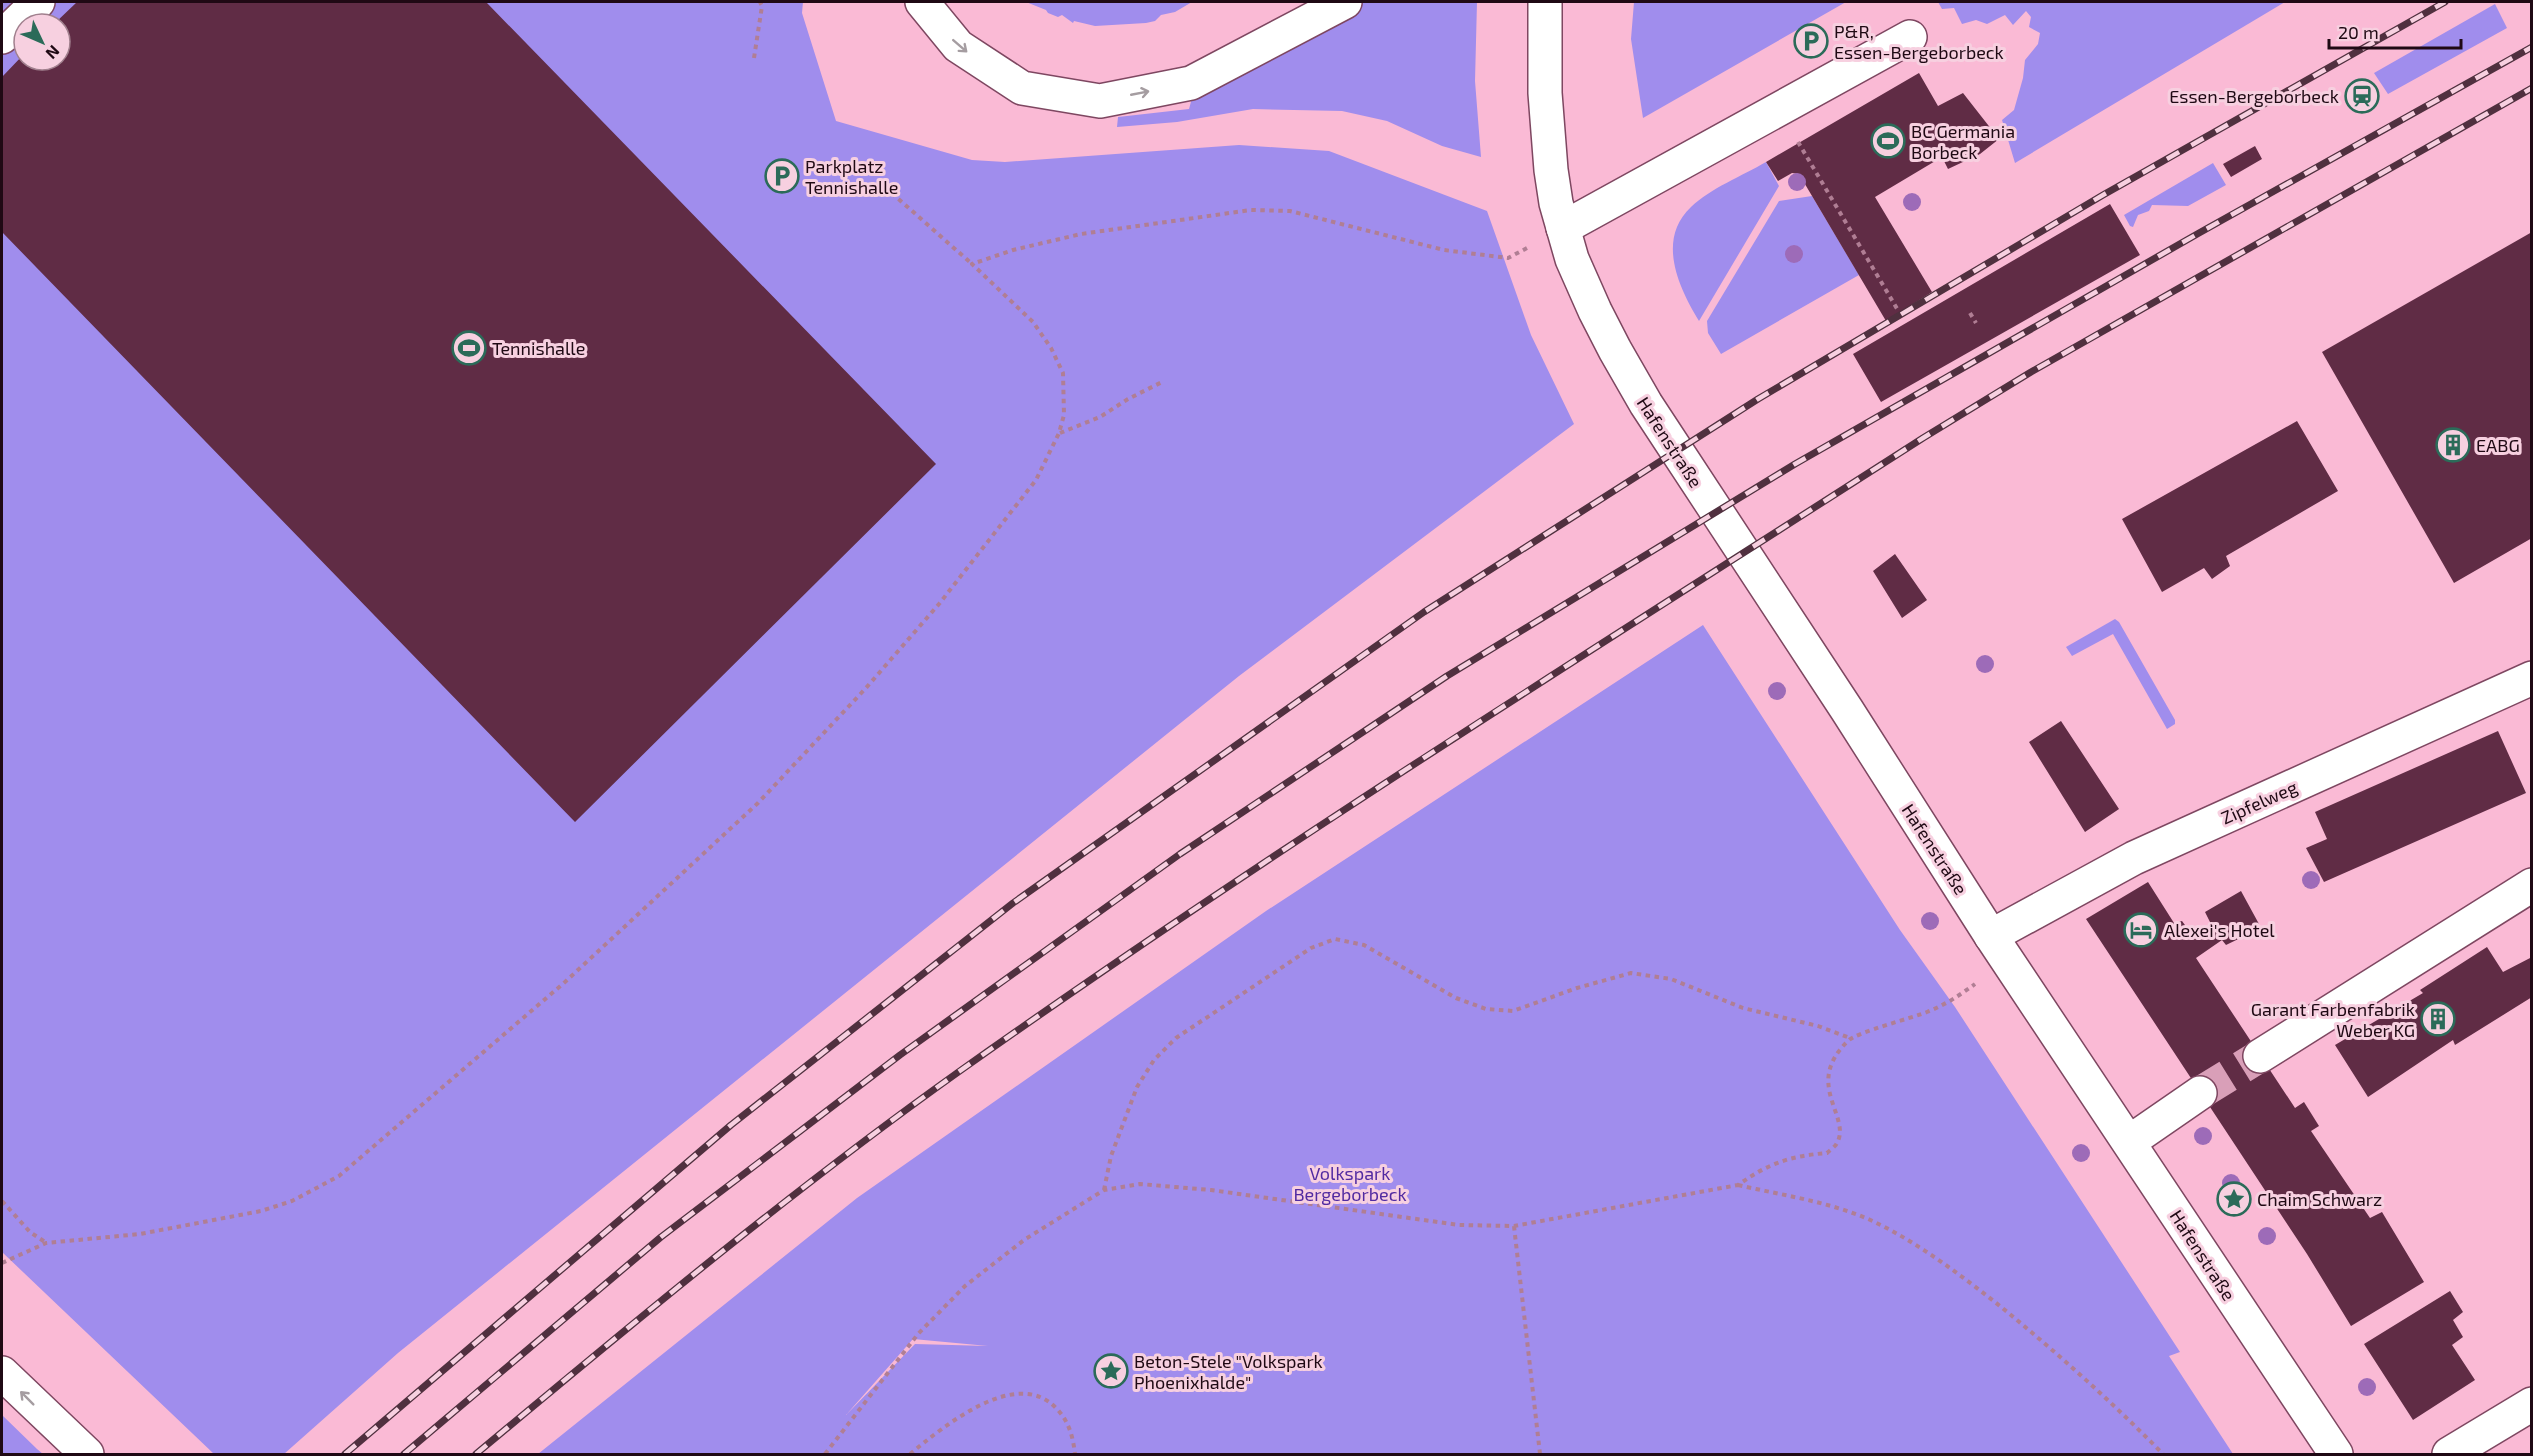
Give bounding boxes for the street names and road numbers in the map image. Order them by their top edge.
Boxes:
street label: Hafenstraße [1633,393,1707,491]
street label: Zipfelweg [2218,775,2300,829]
street label: Hafenstraße [1898,800,1972,898]
street label: Hafenstraße [2166,1206,2240,1304]

